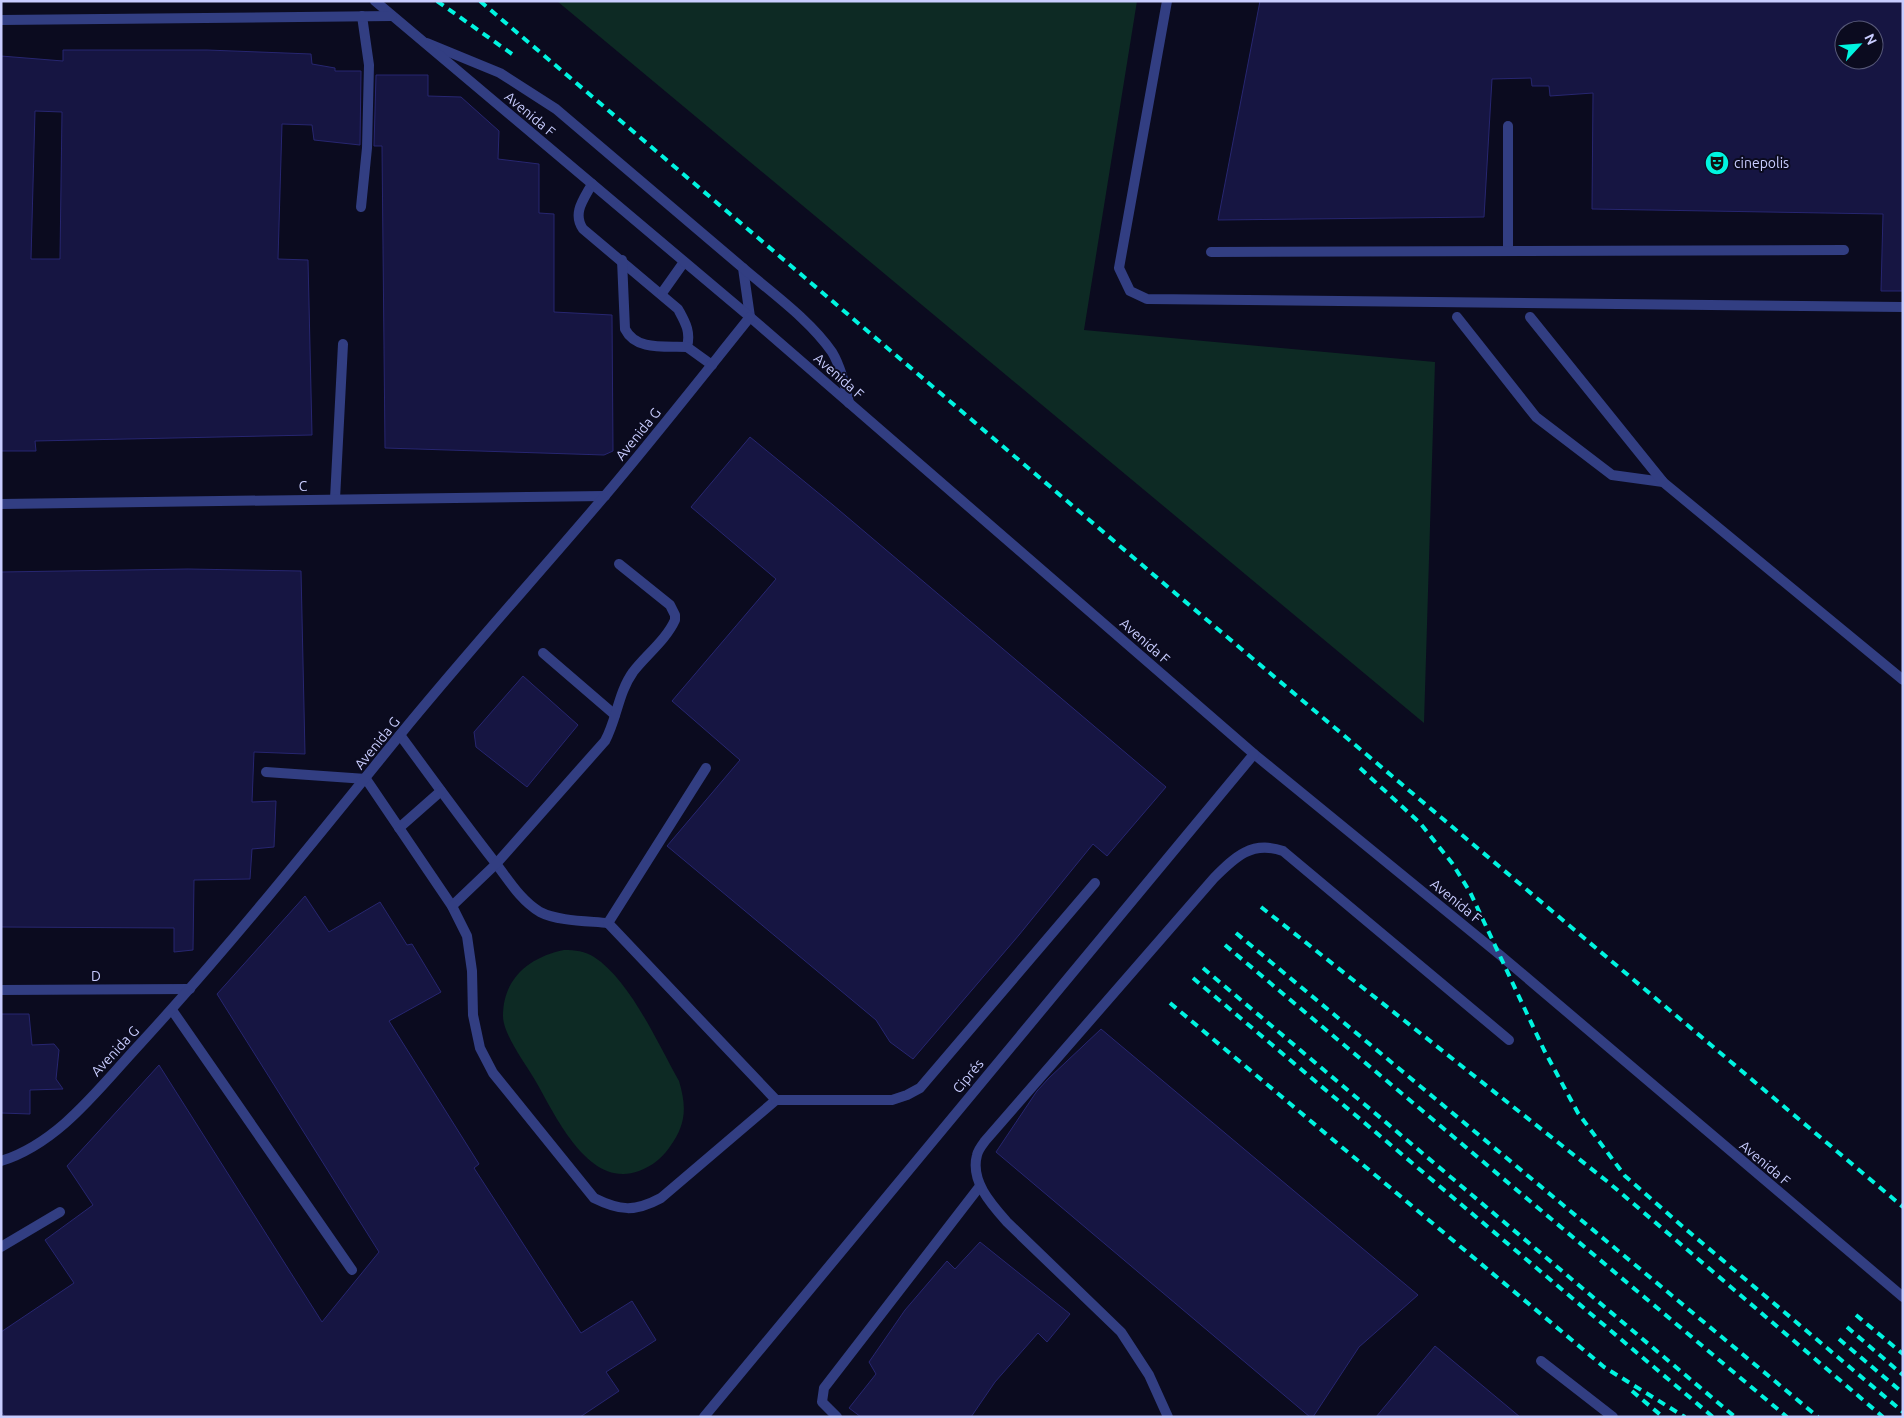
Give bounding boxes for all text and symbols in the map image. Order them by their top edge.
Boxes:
north arrow [1834,20,1884,70]
text: N [1861,31,1880,48]
street label: Avenida F [502,88,558,140]
theatre icon: cinepolis [1704,150,1730,176]
place label: cinepolis [1734,155,1789,171]
street label: Avenida F [811,350,867,402]
street label: Avenida G [612,405,664,463]
street label: C [299,478,308,494]
street label: Avenida F [1117,615,1173,667]
street label: Avenida G [351,714,403,772]
street label: Avenida F [1427,876,1485,926]
street label: D [91,968,101,984]
street label: Avenida G [88,1023,142,1079]
street label: Ciprés [949,1056,987,1096]
street label: Avenida F [1737,1137,1793,1189]

